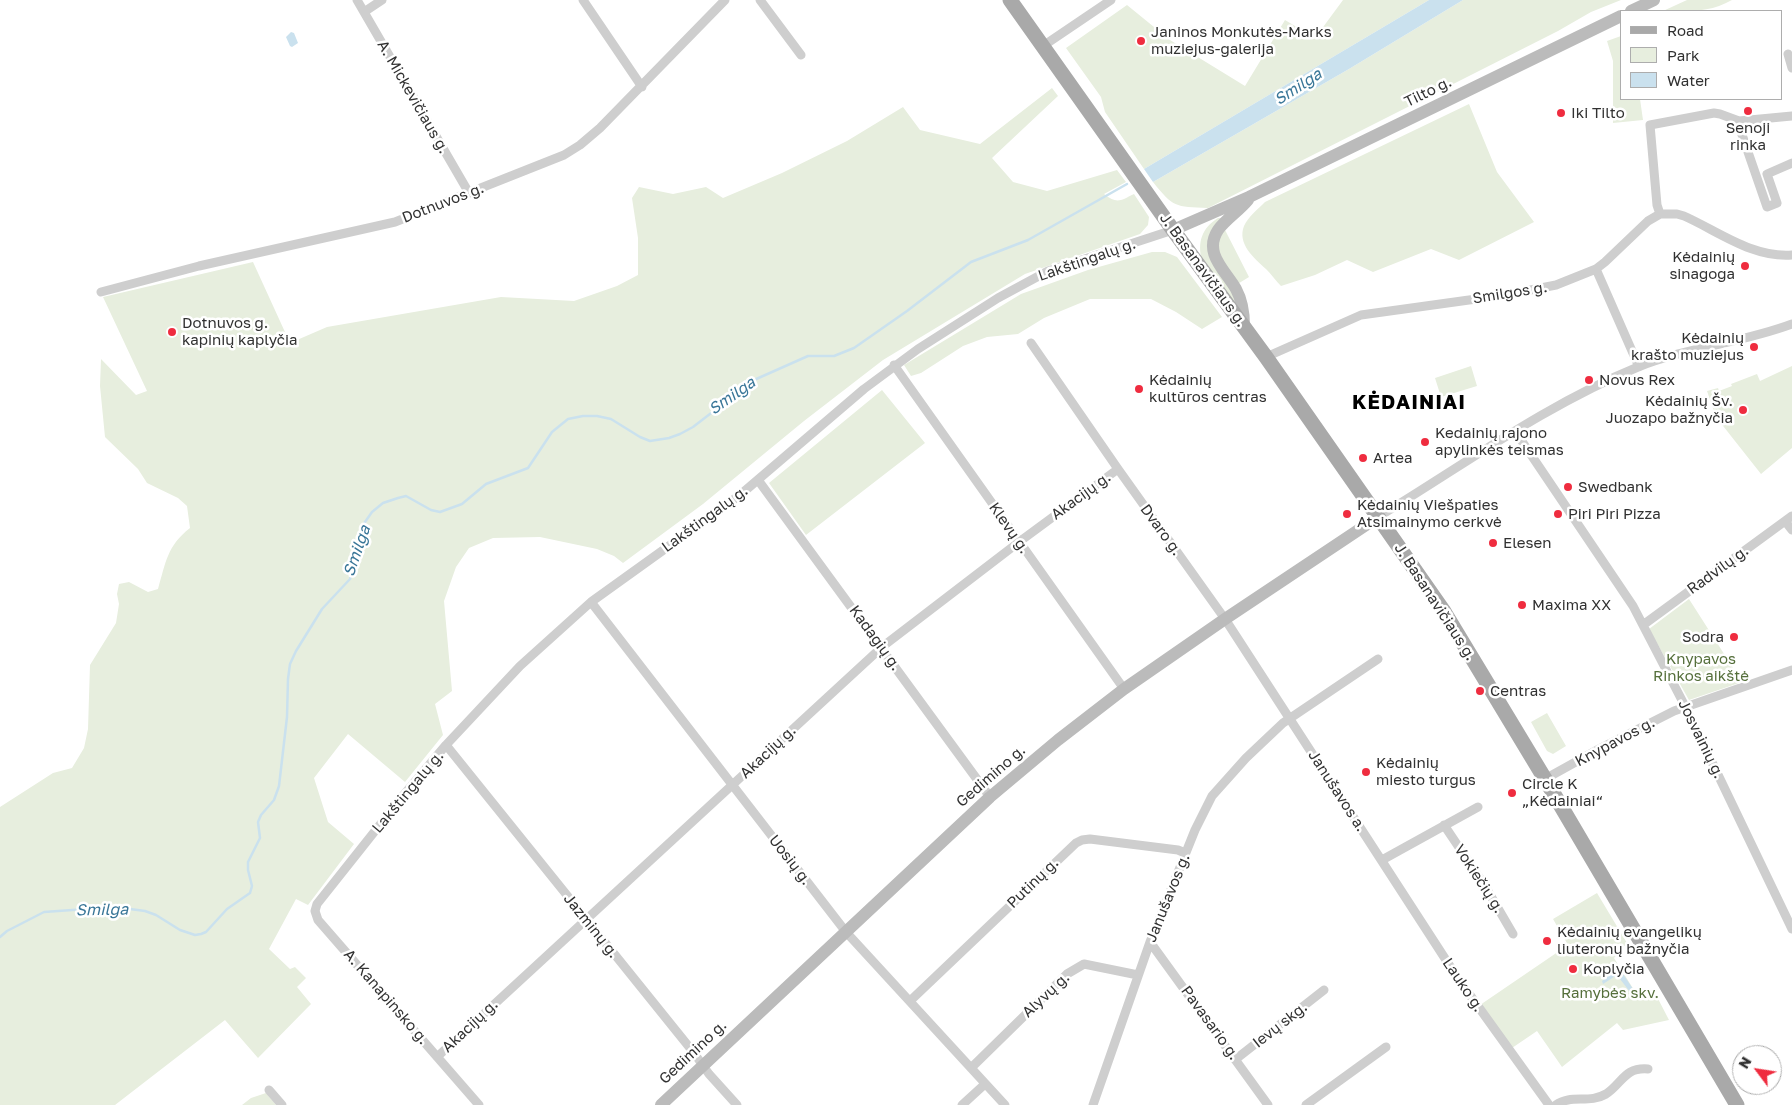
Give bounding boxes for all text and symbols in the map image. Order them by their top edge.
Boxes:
legend [1620,10,1782,100]
text: Road [1667,21,1704,39]
place label: Janinos Monkutės-Marks muziejus-galerija [1151,23,1332,58]
marker: Janinos Monkutės-Marks muziejus-galerija [1135,35,1147,47]
street label: A. Mickevičiaus g. [373,37,453,157]
text: Park [1667,46,1699,64]
water label: Smilga [1271,65,1325,109]
text: Water [1667,71,1710,89]
street label: Tilto g. [1401,73,1455,111]
place label: Iki Tilto [1571,104,1625,122]
marker: Senoji rinka [1742,105,1754,117]
marker: Iki Tilto [1555,107,1567,119]
place label: Senoji rinka [1726,119,1770,154]
street label: Dotnuvos g. [399,179,487,227]
street label: J. Basanavičiaus g. [1156,210,1250,330]
street label: Lakštingalų g. [1036,235,1138,285]
place label: Kėdainių sinagoga [1669,248,1735,283]
marker: Kėdainių sinagoga [1739,260,1751,272]
street label: Smilgos g. [1471,278,1549,308]
place label: Dotnuvos g. kapinių kaplyčia [182,314,297,349]
marker: Dotnuvos g. kapinių kaplyčia [166,326,178,338]
place label: Kėdainių krašto muziejus [1631,329,1744,364]
marker: Kėdainių krašto muziejus [1748,341,1760,353]
place label: Kėdainių kultūros centras [1149,371,1267,406]
place label: Novus Rex [1599,371,1675,389]
water label: Smilga [705,373,759,419]
marker: Novus Rex [1583,374,1595,386]
marker: Kėdainių kultūros centras [1133,383,1145,395]
district label: KĖDAINIAI [1351,391,1467,415]
place label: Kėdainių Šv. Juozapo bažnyčia [1605,392,1733,427]
marker: Kėdainių Šv. Juozapo bažnyčia [1737,404,1749,416]
place label: Kedainių rajono apylinkės teismas [1435,424,1564,459]
marker: Kedainių rajono apylinkės teismas [1419,436,1431,448]
place label: Artea [1373,449,1412,467]
marker: Artea [1357,452,1369,464]
street label: Akacijų g. [1048,468,1114,524]
place label: Swedbank [1578,478,1653,496]
marker: Swedbank [1562,481,1574,493]
street label: Lakštingalų g. [658,482,752,556]
place label: Kėdainių Viešpaties Atsimainymo cerkvė [1357,496,1502,531]
street label: Klevų g. [985,499,1033,557]
street label: Dvaro g. [1136,501,1186,559]
place label: Piri Piri Pizza [1568,505,1661,523]
marker: Kėdainių Viešpaties Atsimainymo cerkvė [1341,508,1353,520]
marker: Piri Piri Pizza [1552,508,1564,520]
water label: Smilga [339,523,375,579]
place label: Elesen [1503,534,1551,552]
marker: Elesen [1487,537,1499,549]
street label: J. Basanavičiaus g. [1390,540,1480,664]
street label: Radvilų g. [1684,542,1752,598]
place label: Maxima XX [1532,596,1611,614]
marker: Maxima XX [1516,599,1528,611]
street label: Kadagių g. [845,602,905,674]
place label: Sodra [1682,628,1724,646]
marker: Sodra [1728,631,1740,643]
park label: Knypavos Rinkos aikštė [1653,650,1749,685]
place label: Centras [1490,682,1546,700]
marker: Centras [1474,685,1486,697]
street label: Josvainių g. [1674,697,1728,781]
street label: Knypavos g. [1572,713,1658,771]
street label: Akacijų g. [736,722,800,782]
street label: Gedimino g. [953,741,1029,811]
street label: Lakštingalų g. [368,747,448,837]
street label: Janušavos a. [1304,747,1370,835]
place label: Kėdainių miesto turgus [1376,754,1476,789]
marker: Kėdainių miesto turgus [1360,766,1372,778]
place label: Circle K „Kėdainiai“ [1522,775,1603,810]
marker: Circle K „Kėdainiai“ [1506,787,1518,799]
street label: Uosių g. [765,831,815,889]
street label: Vokiečių g. [1450,841,1508,917]
street label: Janušavos g. [1142,851,1194,945]
street label: Putinų g. [1003,854,1063,912]
street label: Jazminų g. [560,890,622,962]
water label: Smilga [76,900,128,920]
place label: Kėdainių evangelikų liuteronų bažnyčia [1557,923,1702,958]
marker: Kėdainių evangelikų liuteronų bažnyčia [1541,935,1553,947]
street label: A. Kanapinsko g. [340,946,432,1048]
street label: Lauko g. [1439,955,1487,1015]
place label: Koplyčia [1583,960,1645,978]
marker: Koplyčia [1567,963,1579,975]
street label: Alyvų g. [1019,969,1073,1021]
street label: Pavasario g. [1177,982,1243,1064]
park label: Ramybės skv. [1561,984,1659,1002]
street label: Akacijų g. [438,996,502,1056]
street label: Ievų skg. [1249,998,1311,1052]
street label: Gedimino g. [656,1016,730,1088]
north arrow [1732,1045,1782,1095]
text: N [1735,1054,1755,1071]

